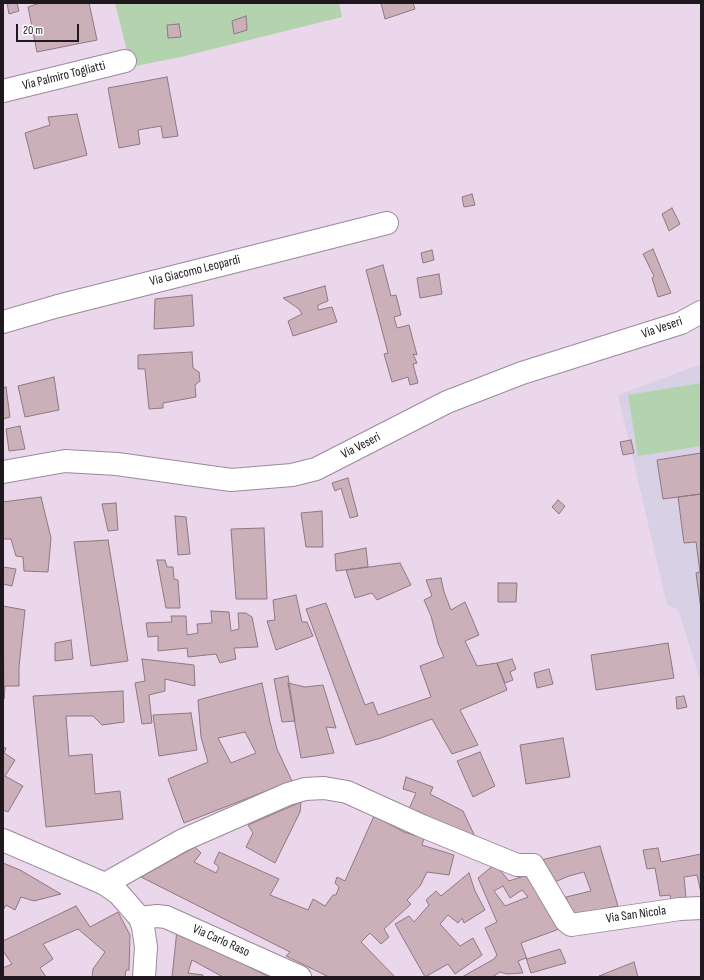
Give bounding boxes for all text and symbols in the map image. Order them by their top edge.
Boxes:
scale bar [18,16,81,42]
text: 20 m [23,23,43,38]
street label: Via Palmiro Togliatti [21,58,107,94]
street label: Via Giacomo Leopardi [148,252,242,290]
street label: Via Veseri [640,314,684,342]
street label: Via Veseri [339,430,383,462]
street label: Via San Nicola [605,903,667,927]
street label: Via Carlo Raso [190,921,252,961]

